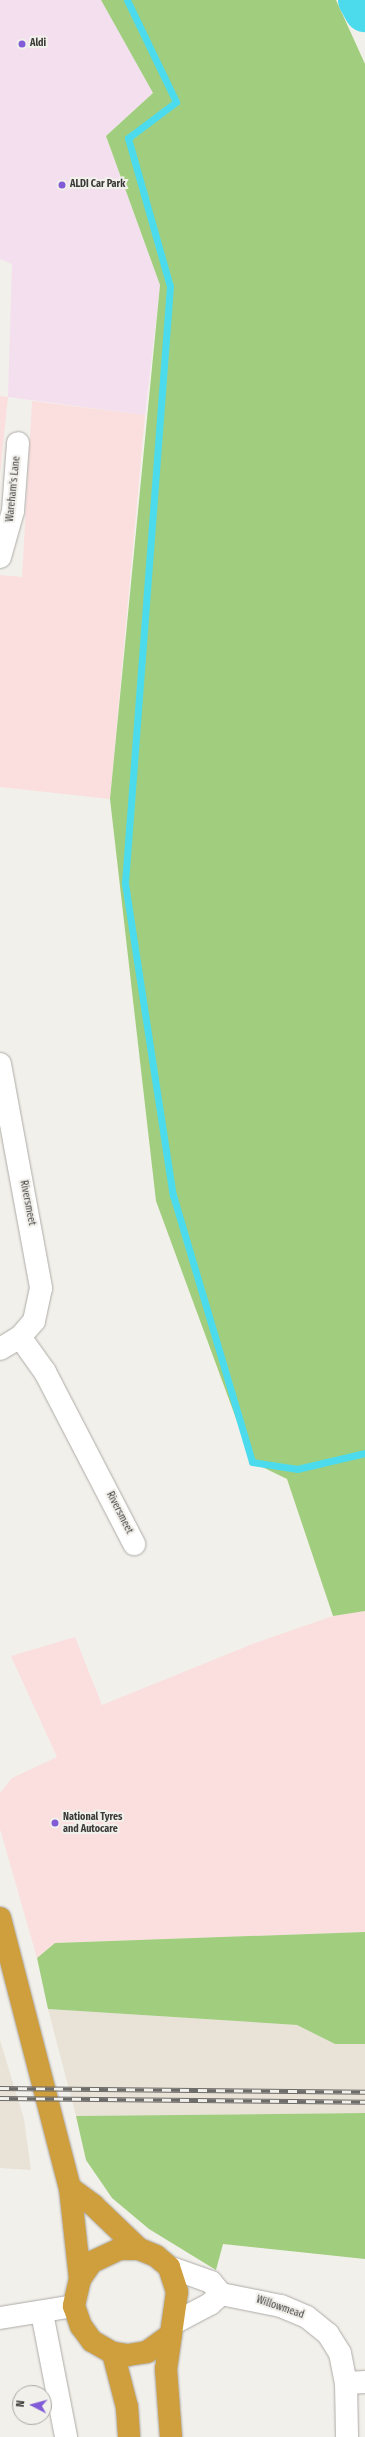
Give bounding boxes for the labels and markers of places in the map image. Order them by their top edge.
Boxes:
place label: Aldi [30,38,46,50]
marker: Aldi [17,39,27,49]
place label: ALDI Car Park [70,179,125,191]
marker: ALDI Car Park [57,180,67,190]
place label: National Tyres and Autocare [63,1811,122,1834]
marker: National Tyres and Autocare [50,1818,60,1828]

